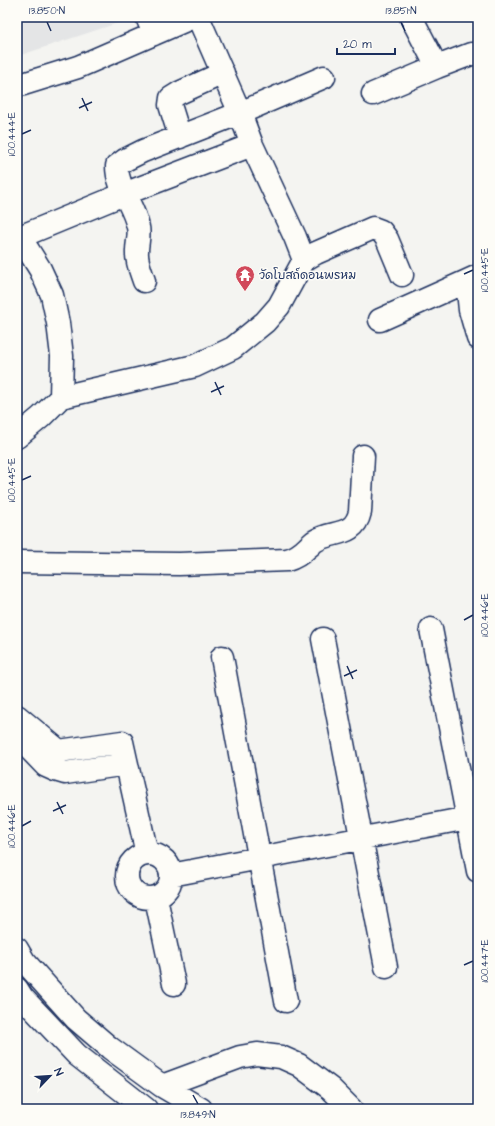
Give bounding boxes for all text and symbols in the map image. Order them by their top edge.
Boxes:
text: 13.850°N [29,4,65,18]
text: 13.851°N [385,4,417,18]
scale bar [337,30,395,56]
text: 20 m [343,36,372,53]
text: 100.444°E [5,112,19,156]
text: 100.445°E [478,248,492,292]
temple icon: วัดโบสถ์ดอนพรหม [234,264,256,292]
place label: วัดโบสถ์ดอนพรหม [259,267,356,284]
text: 100.445°E [5,458,19,502]
text: 100.446°E [478,593,492,637]
text: 100.446°E [5,804,19,848]
text: 100.447°E [478,939,492,983]
north arrow [30,1056,70,1096]
text: N [50,1066,67,1078]
text: 13.849°N [180,1108,216,1122]

